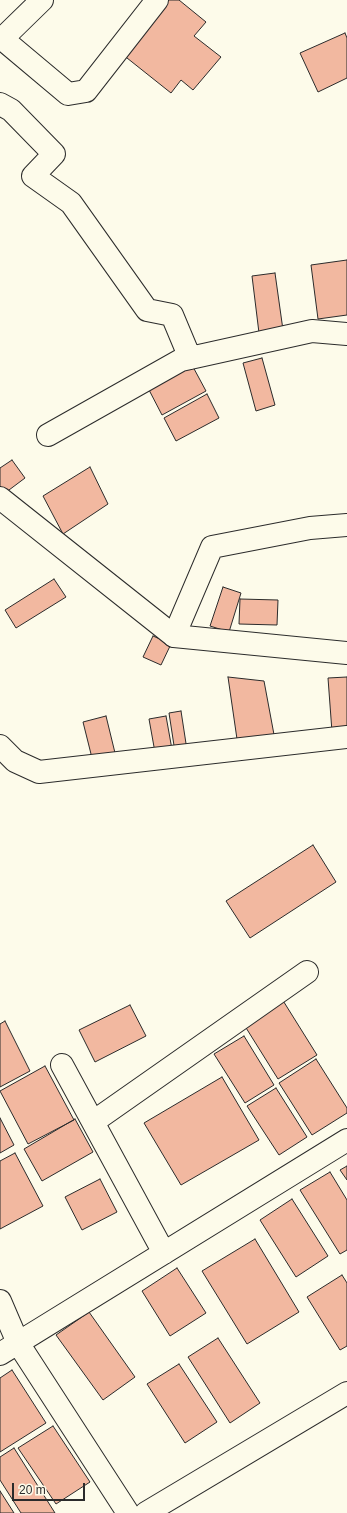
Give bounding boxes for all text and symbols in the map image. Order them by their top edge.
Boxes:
scale bar [14,1475,87,1501]
text: 20 m [19,1483,46,1497]

